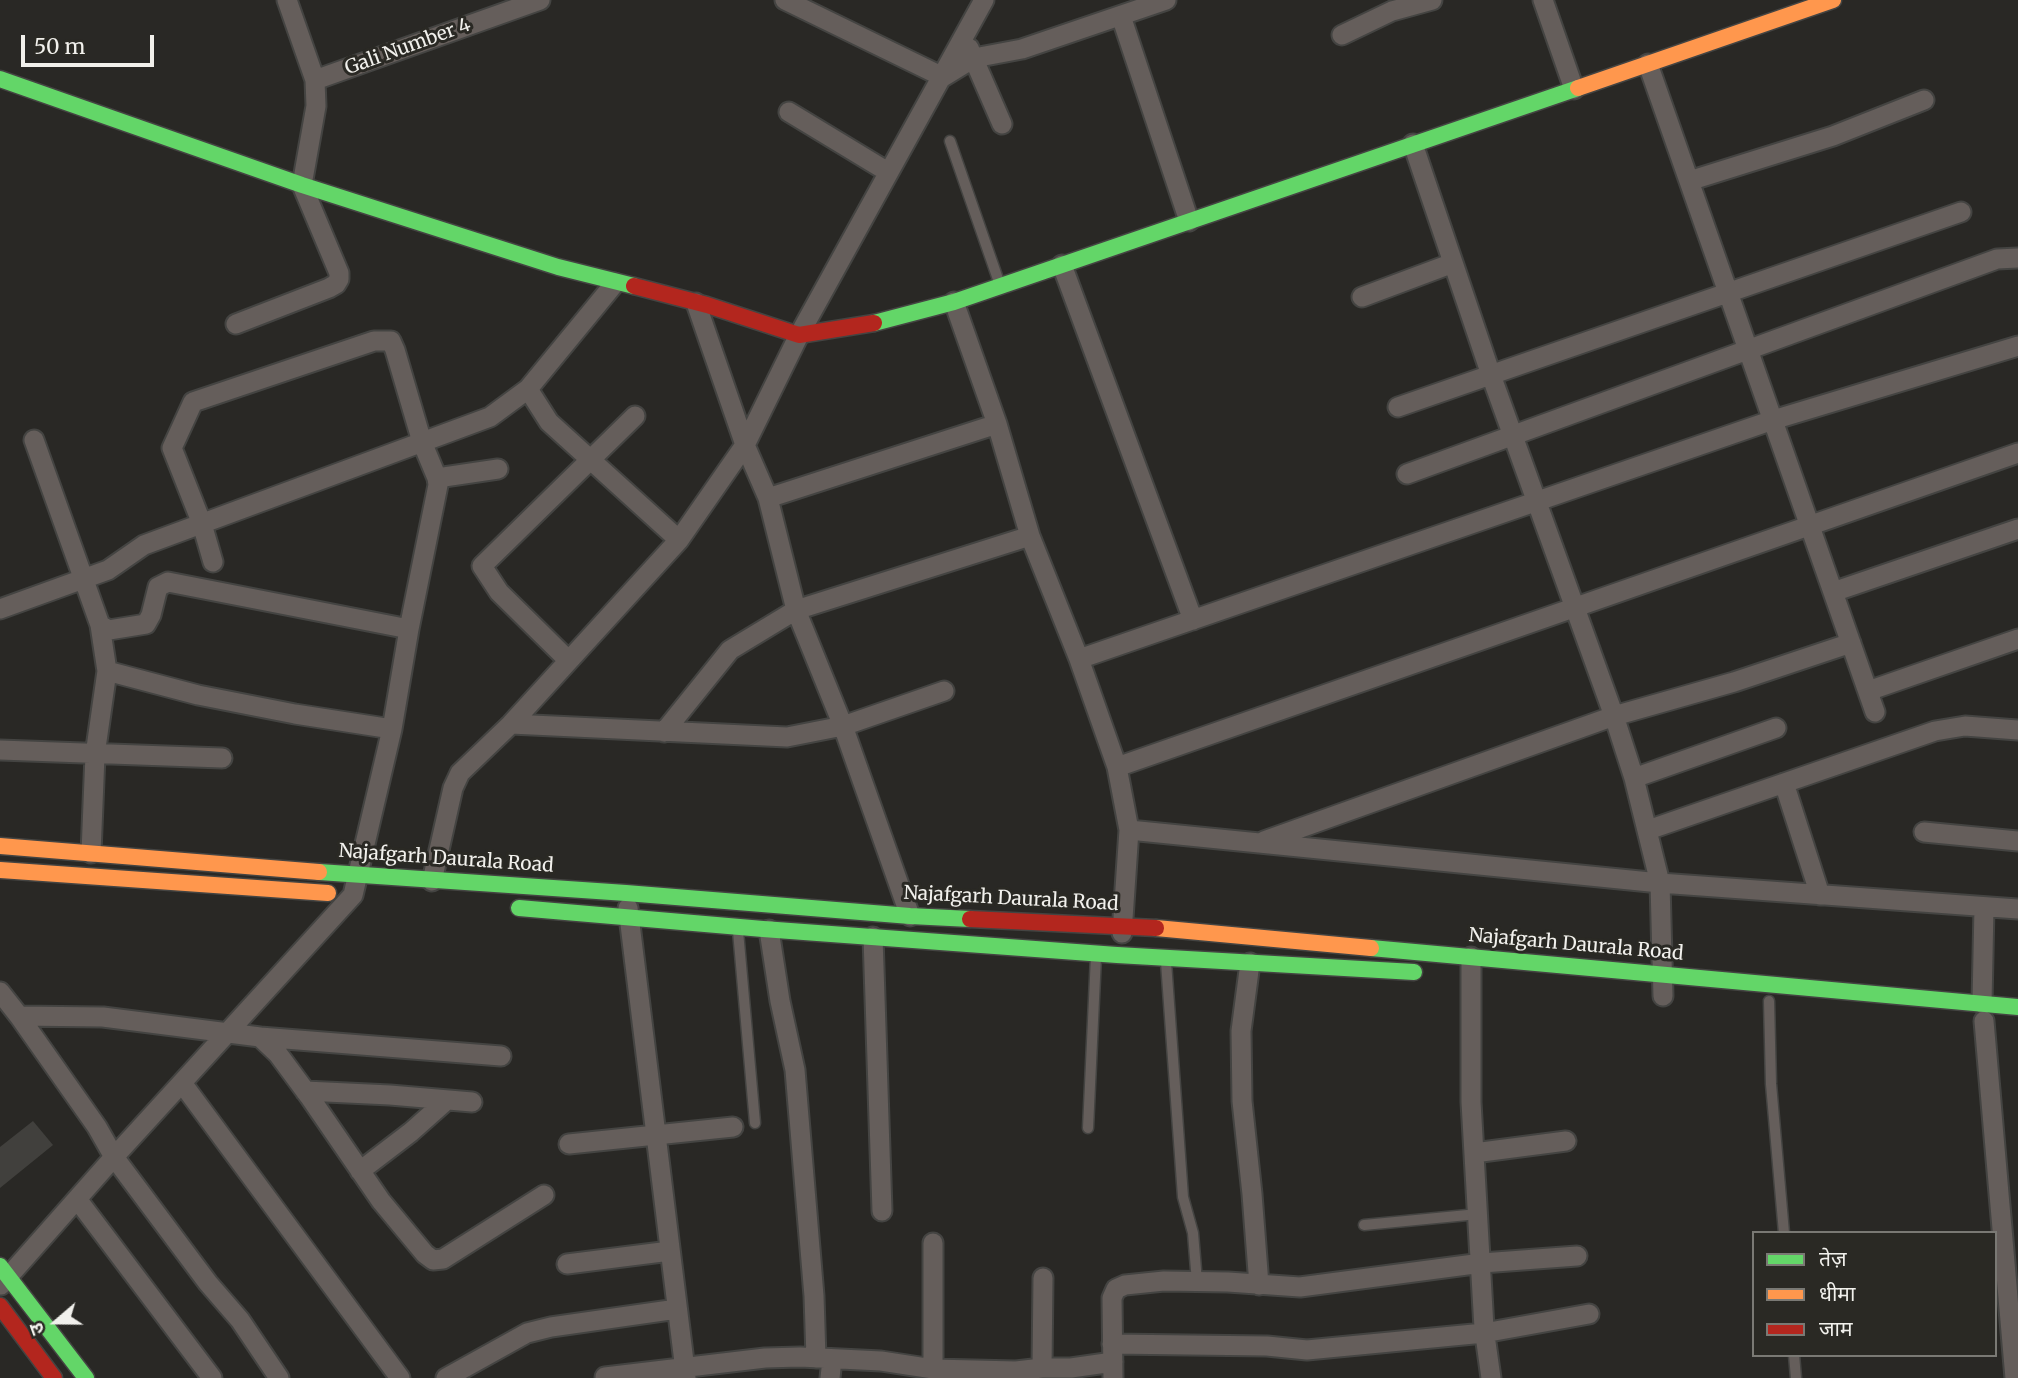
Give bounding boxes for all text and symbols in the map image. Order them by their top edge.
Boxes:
street label: Gali Number 4 [342,14,474,80]
scale bar [24,21,158,65]
text: 50 m [34,33,85,60]
street label: Najafgarh Daurala Road [338,840,554,878]
street label: Najafgarh Daurala Road [903,882,1119,916]
street label: Najafgarh Daurala Road [1468,924,1684,966]
legend [1752,1231,1997,1357]
text: तेज़ [1819,1245,1847,1272]
text: धीमा [1819,1280,1855,1307]
north arrow [21,1287,91,1357]
text: जाम [1819,1315,1853,1342]
text: उ [23,1320,49,1339]

